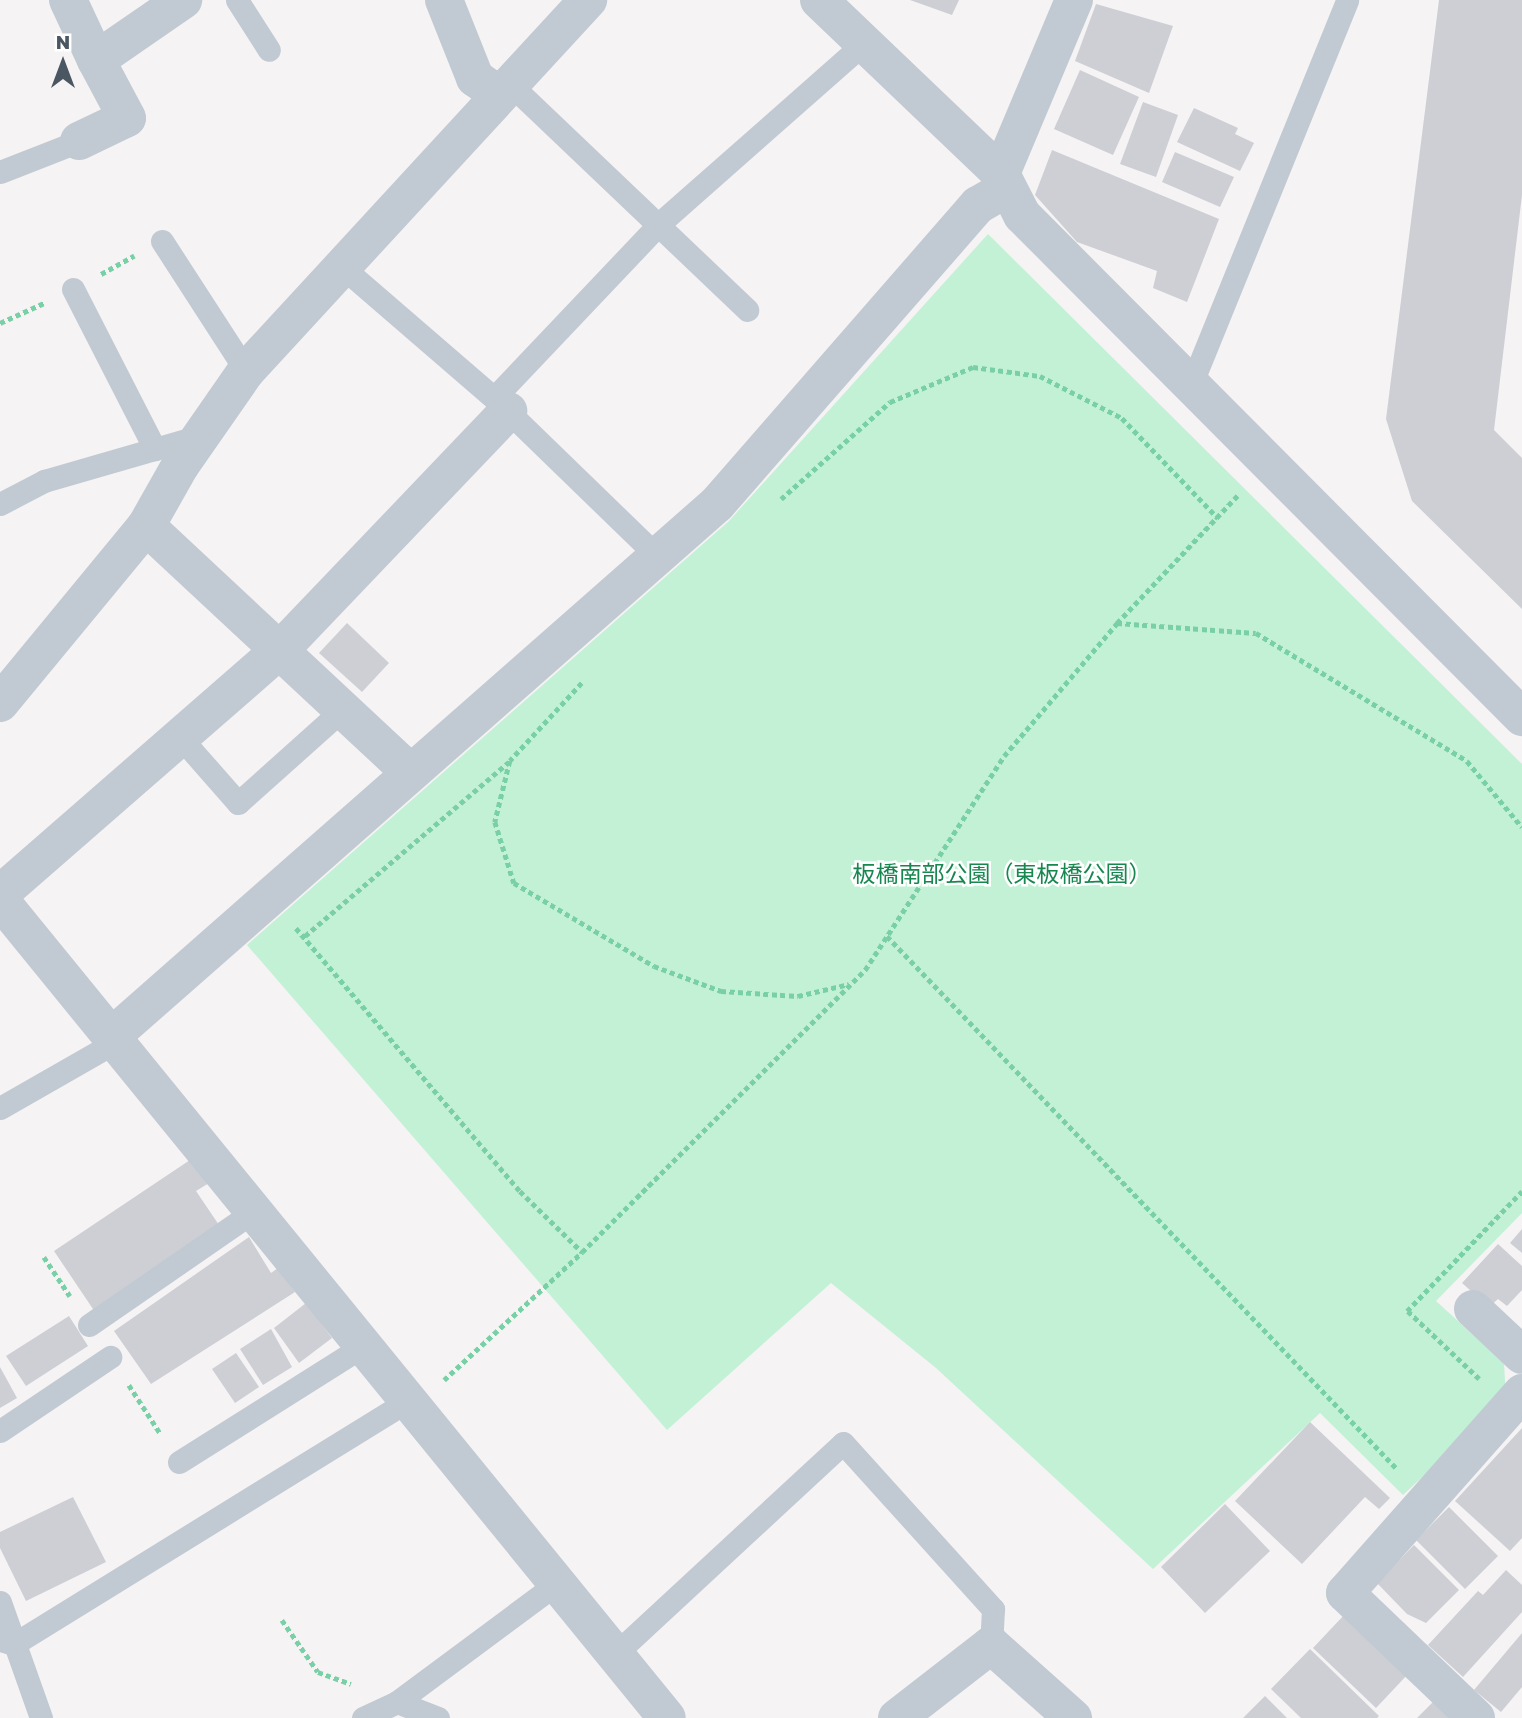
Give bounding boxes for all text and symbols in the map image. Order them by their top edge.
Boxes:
north arrow [28,28,98,98]
text: N [56,30,70,53]
park label: 板橋南部公園（東板橋公園） [853,859,1151,887]

